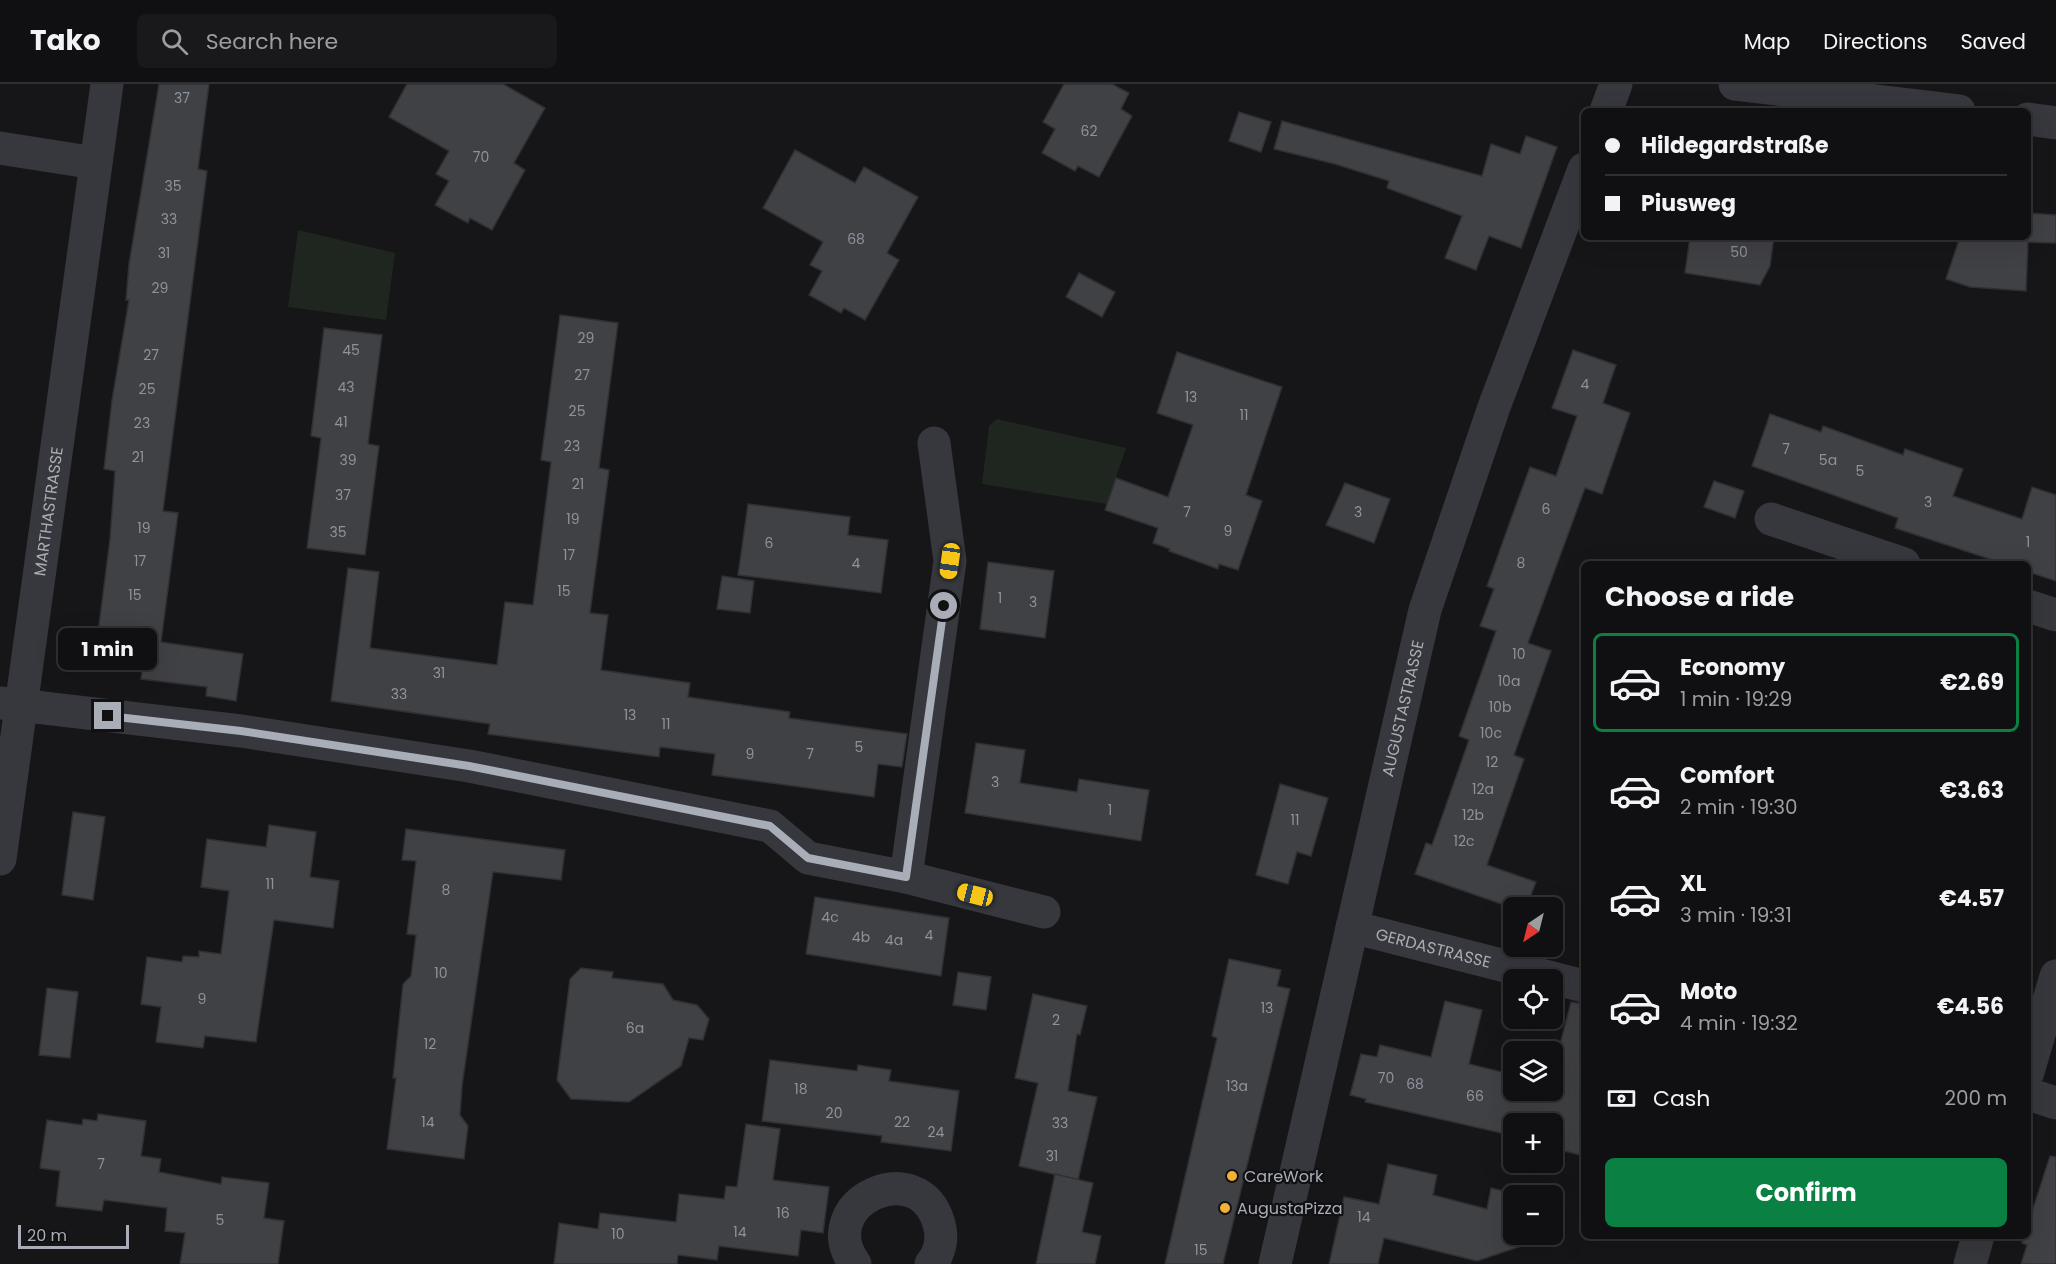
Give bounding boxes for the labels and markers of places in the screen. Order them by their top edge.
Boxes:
place label: CareWork [1244,1165,1324,1188]
marker: CareWork [1225,1169,1239,1183]
place label: AugustaPizza [1237,1197,1343,1220]
marker: AugustaPizza [1218,1201,1232,1215]

